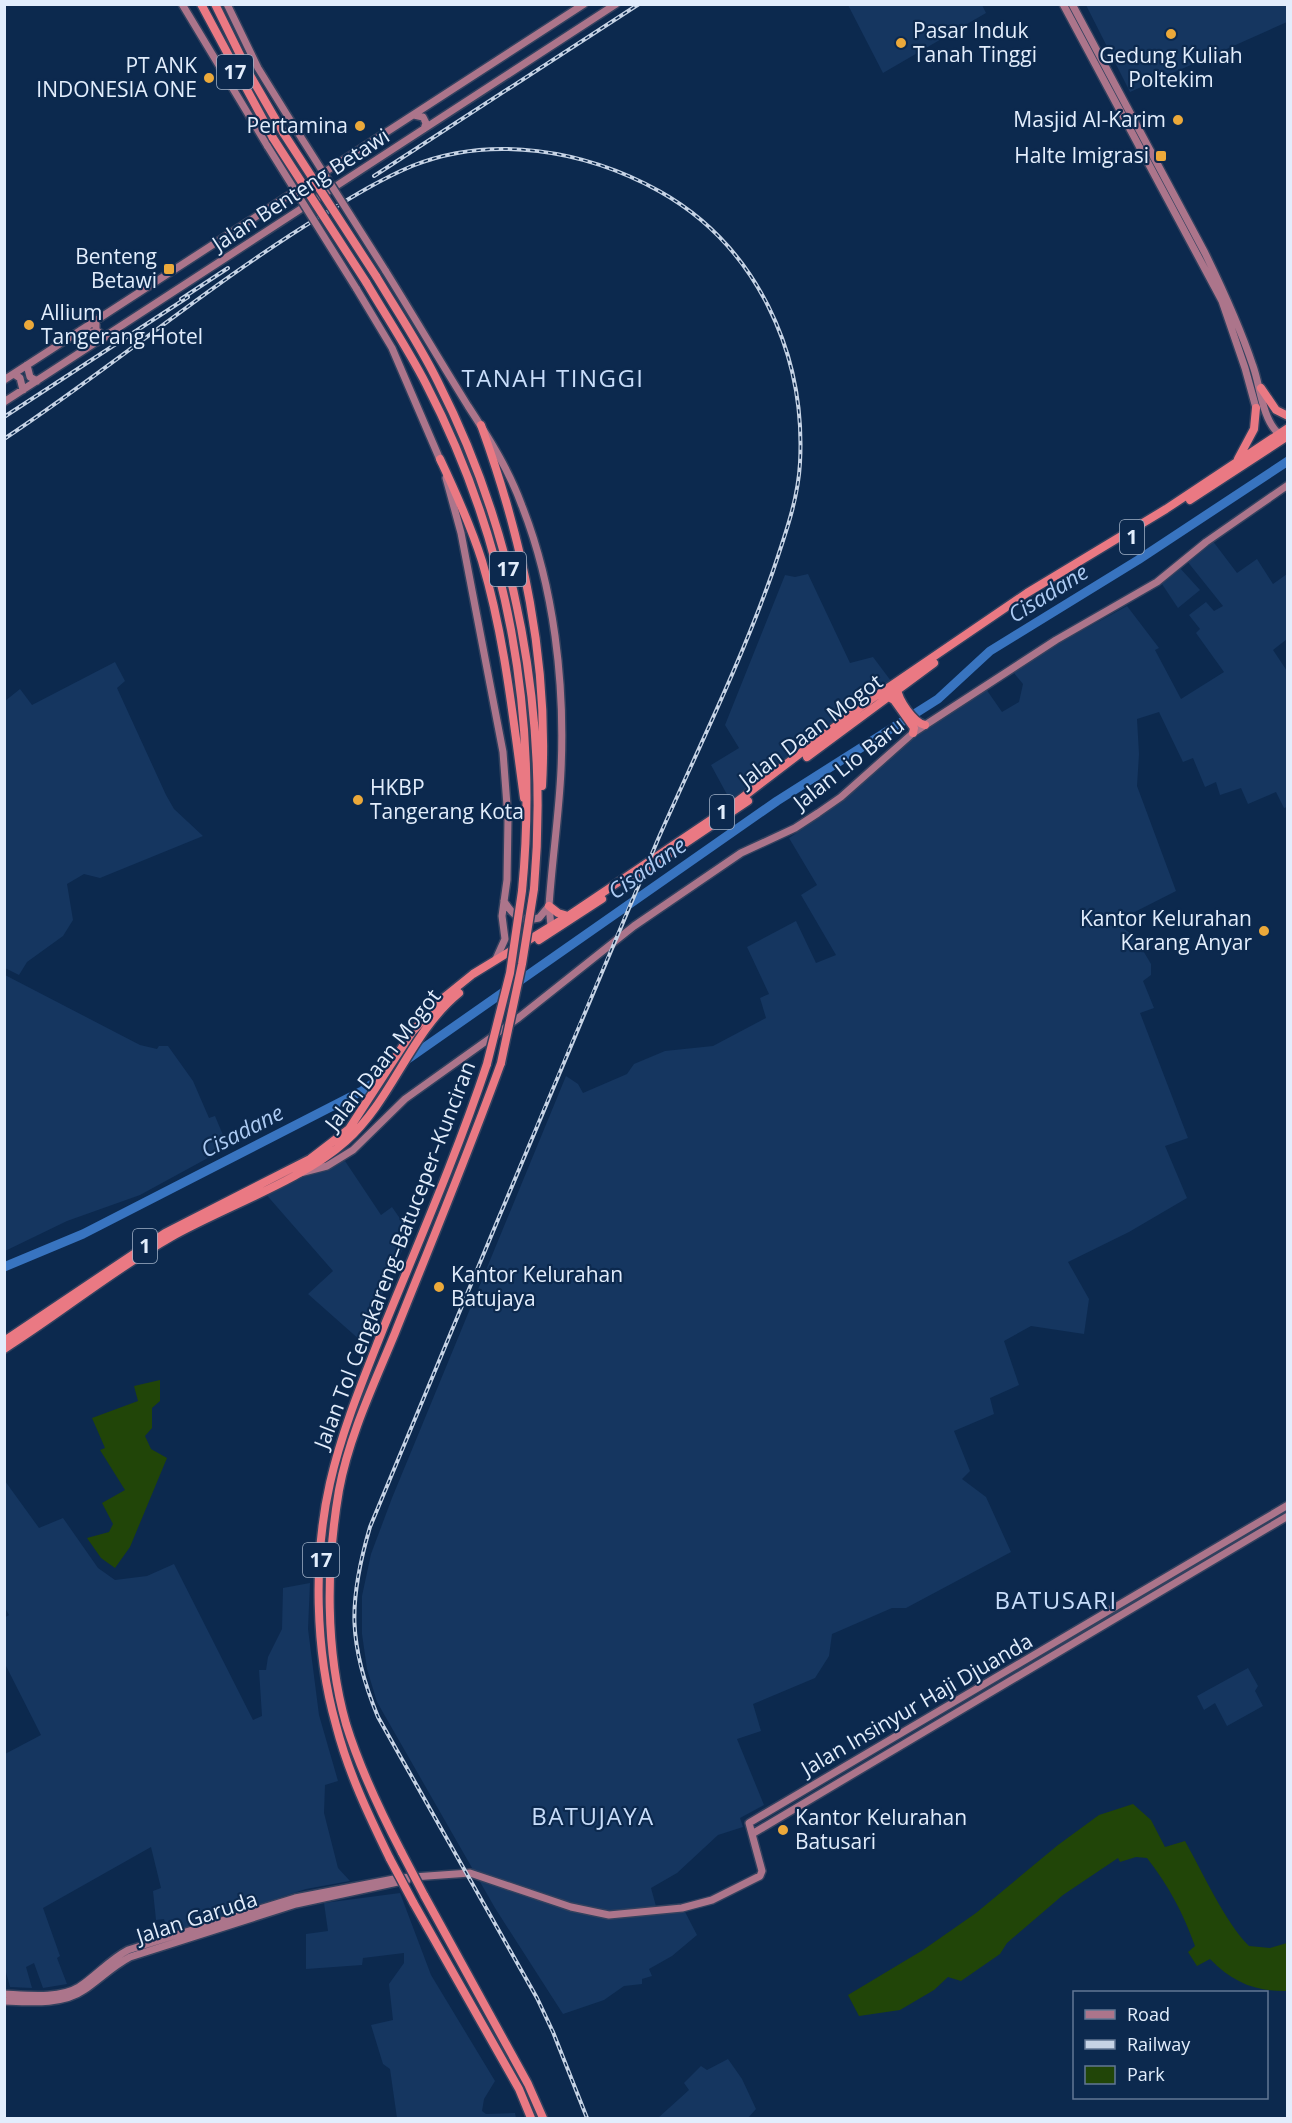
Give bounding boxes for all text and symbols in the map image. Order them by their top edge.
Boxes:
place label: Pasar Induk Tanah Tinggi [913,16,1037,68]
marker: Gedung Kuliah Poltekim [1164,27,1178,41]
marker: Pasar Induk Tanah Tinggi [894,36,908,50]
place label: Gedung Kuliah Poltekim [1099,41,1243,93]
place label: PT ANK INDONESIA ONE [36,51,197,103]
road number: 17 [217,55,253,89]
marker: PT ANK INDONESIA ONE [202,71,216,85]
place label: Masjid Al-Karim [1013,105,1166,133]
place label: Pertamina [247,111,348,139]
marker: Masjid Al-Karim [1171,113,1185,127]
marker: Pertamina [353,119,367,133]
street label: Jalan Benteng Betawi [205,121,394,258]
place label: Halte Imigrasi [1014,141,1149,169]
marker: Halte Imigrasi [1154,149,1168,163]
place label: Benteng Betawi [75,242,157,294]
marker: Benteng Betawi [162,262,176,276]
place label: Allium Tangerang Hotel [41,298,203,350]
marker: Allium Tangerang Hotel [22,318,36,332]
district label: TANAH TINGGI [461,361,645,394]
road number: 1 [1120,520,1144,554]
road number: 17 [490,552,526,586]
water label: Cisadane [1002,556,1093,629]
street label: Jalan Daan Mogot [731,667,888,795]
street label: Jalan Lio Baru [786,711,910,817]
place label: HKBP Tangerang Kota [370,773,524,825]
marker: HKBP Tangerang Kota [351,793,365,807]
road number: 1 [710,795,734,829]
water label: Cisadane [601,829,692,905]
place label: Kantor Kelurahan Karang Anyar [1080,904,1252,956]
marker: Kantor Kelurahan Karang Anyar [1257,924,1271,938]
street label: Jalan Daan Mogot [317,983,446,1138]
street label: Jalan Tol Cengkareng–Batuceper–Kunciran [306,1057,481,1454]
water label: Cisadane [195,1096,288,1164]
road number: 1 [133,1229,157,1263]
place label: Kantor Kelurahan Batujaya [451,1260,623,1312]
marker: Kantor Kelurahan Batujaya [432,1280,446,1294]
road number: 17 [303,1543,339,1577]
district label: BATUSARI [994,1583,1118,1616]
street label: Jalan Insinyur Haji Djuanda [794,1626,1037,1783]
district label: BATUJAYA [531,1799,655,1832]
place label: Kantor Kelurahan Batusari [795,1803,967,1855]
marker: Kantor Kelurahan Batusari [776,1823,790,1837]
street label: Jalan Garuda [131,1884,261,1950]
legend [1073,1991,1268,2099]
text: Road [1127,2002,1170,2026]
text: Railway [1127,2032,1191,2056]
text: Park [1127,2062,1165,2086]

